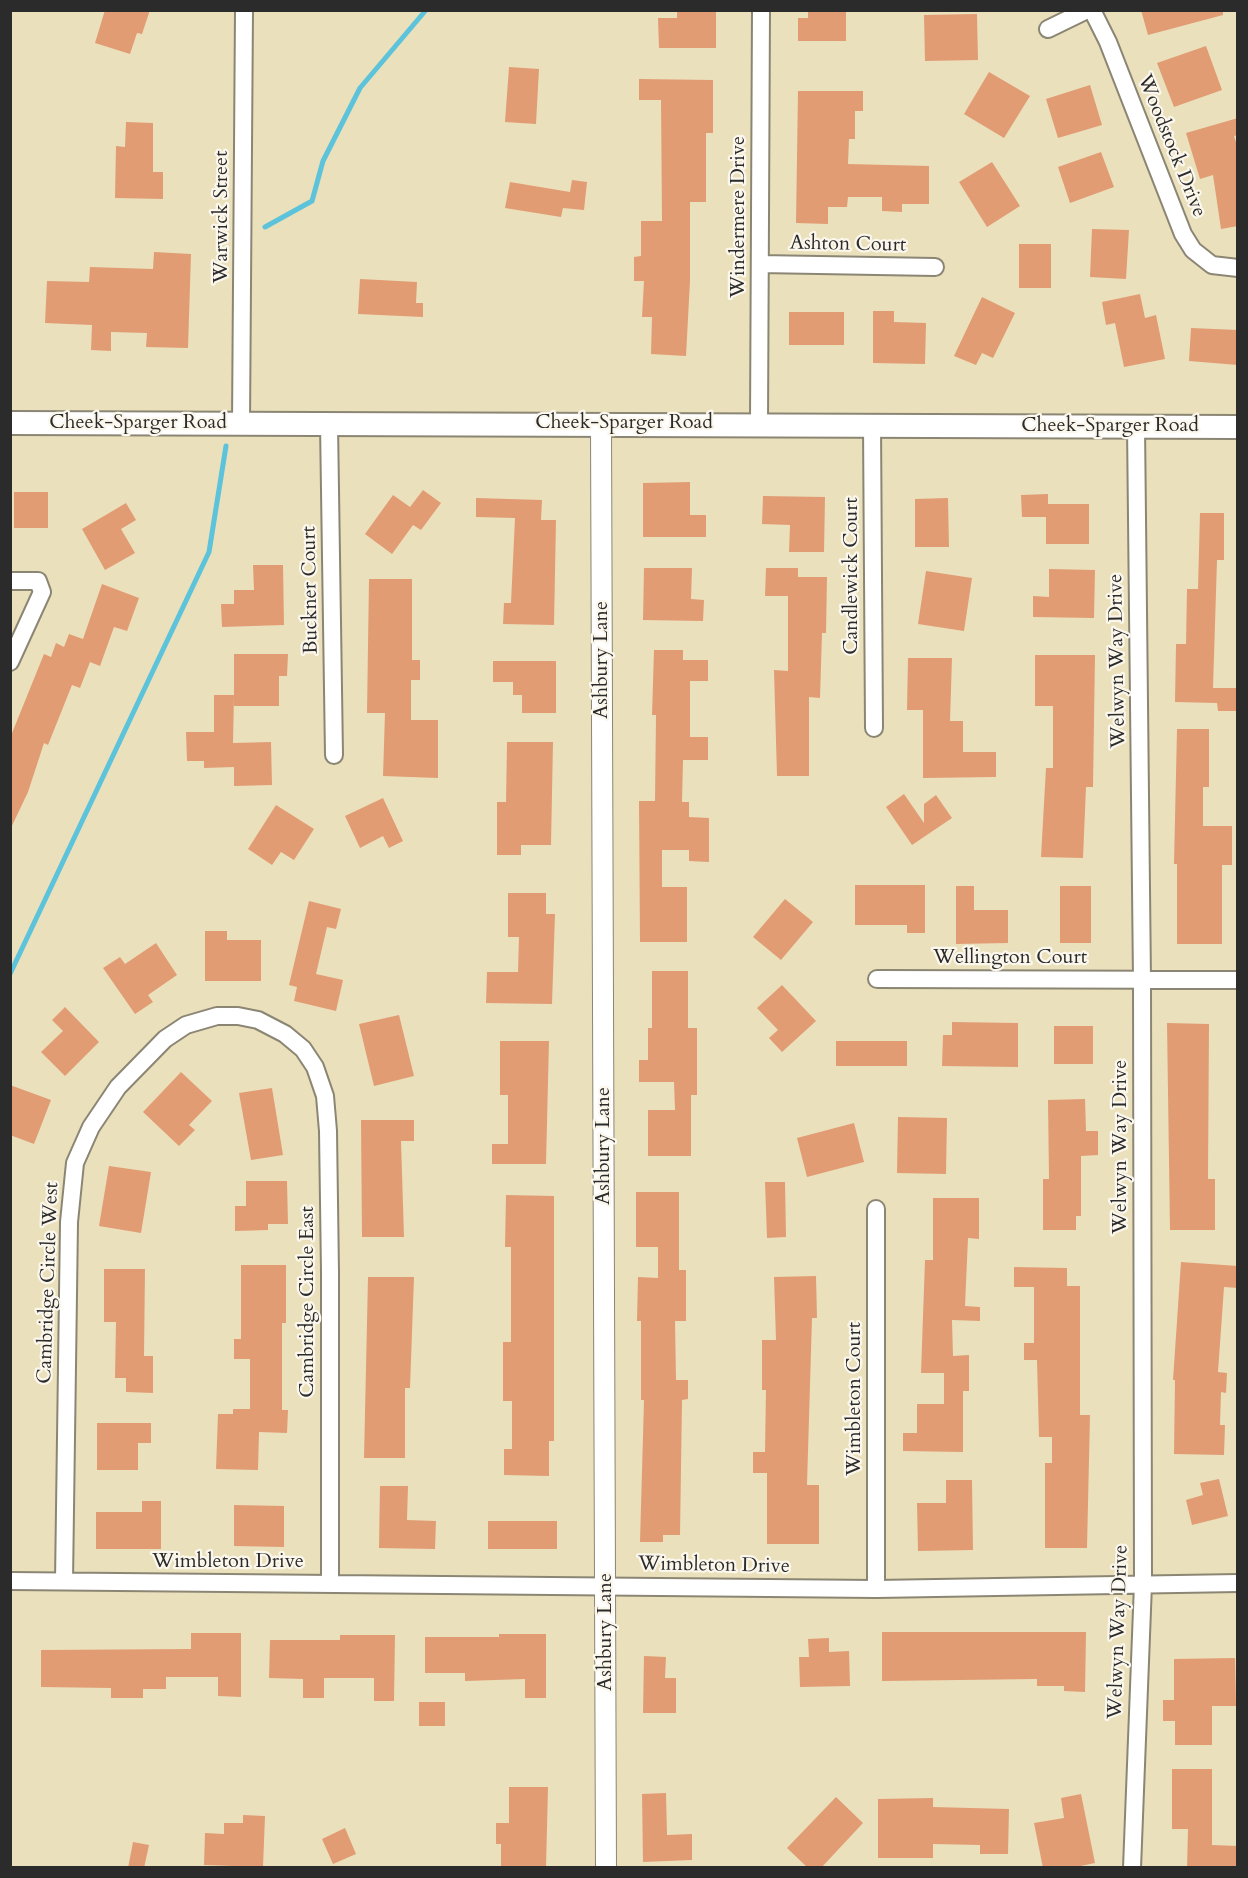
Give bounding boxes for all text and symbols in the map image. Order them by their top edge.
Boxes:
street label: Woodstock Drive [1131,71,1211,221]
street label: Windermere Drive [727,136,751,298]
street label: Warwick Street [210,151,234,283]
street label: Ashton Court [790,232,906,258]
street label: Cheek-Sparger Road [49,411,227,435]
street label: Cheek-Sparger Road [535,411,713,435]
street label: Cheek-Sparger Road [1021,414,1199,438]
street label: Candlewick Court [840,497,864,655]
street label: Buckner Court [298,526,324,654]
street label: Welwyn Way Drive [1104,573,1132,749]
street label: Ashbury Lane [590,601,614,719]
street label: Wellington Court [933,946,1087,970]
street label: Welwyn Way Drive [1109,1060,1133,1234]
street label: Ashbury Lane [592,1087,616,1205]
street label: Cambridge Circle West [33,1182,65,1384]
street label: Cambridge Circle East [296,1206,320,1398]
street label: Wimbleton Court [843,1322,867,1476]
street label: Welwyn Way Drive [1104,1544,1134,1720]
street label: Wimbleton Drive [152,1550,304,1574]
street label: Wimbleton Drive [638,1553,790,1579]
street label: Ashbury Lane [594,1573,618,1691]

